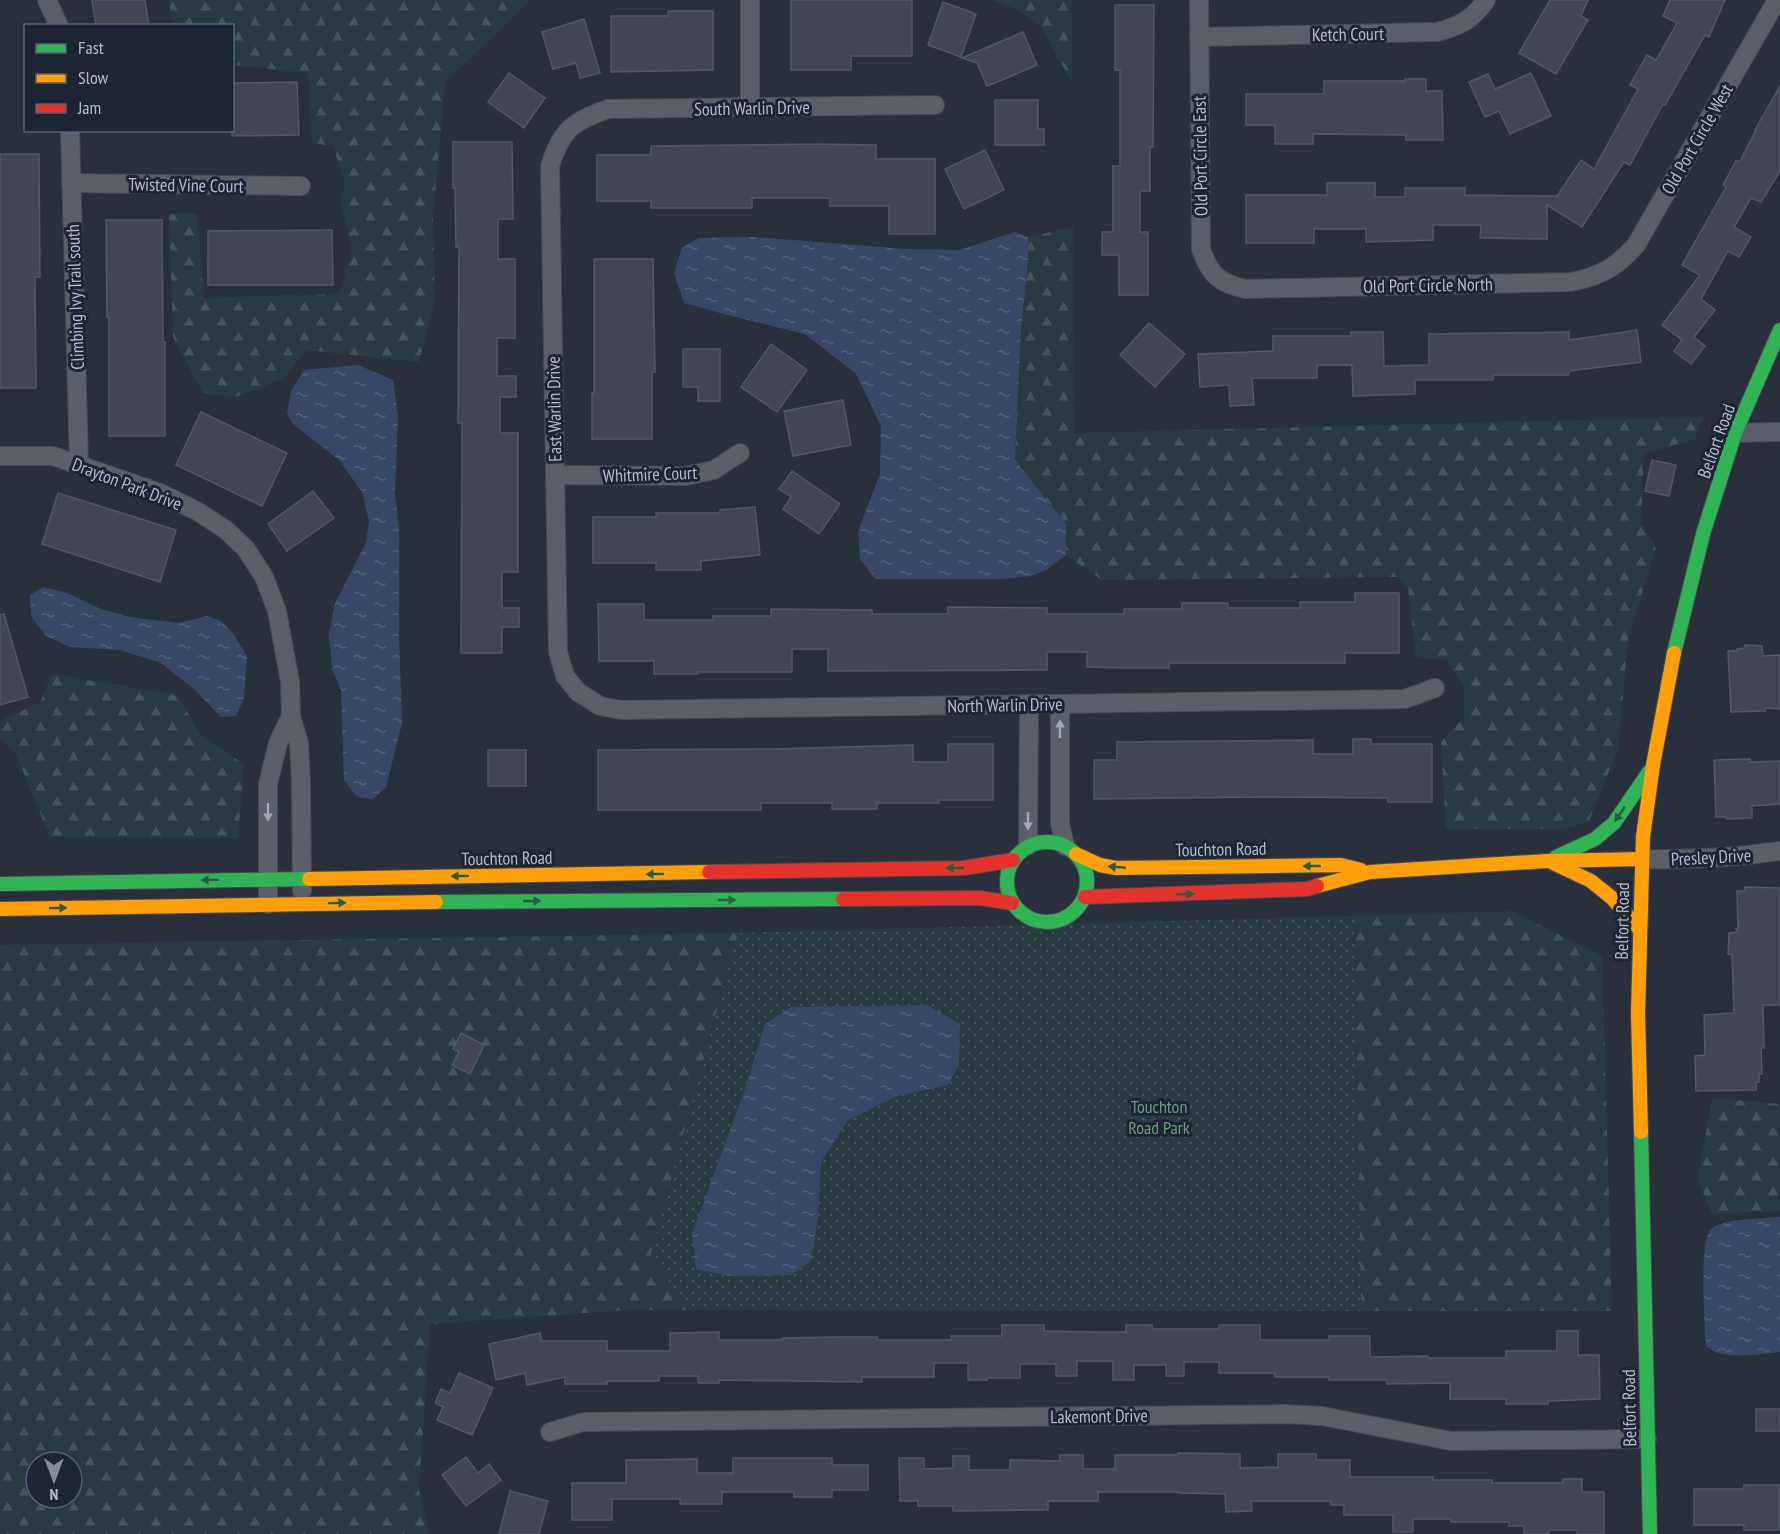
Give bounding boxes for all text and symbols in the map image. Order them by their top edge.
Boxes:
street label: Ketch Court [1312,22,1384,46]
legend [24,24,234,132]
text: Fast [78,36,104,59]
text: Slow [78,66,109,89]
street label: Old Port Circle West [1656,80,1738,198]
street label: South Warlin Drive [694,95,810,121]
text: Jam [77,96,101,119]
street label: Old Port Circle East [1187,96,1213,216]
street label: Twisted Vine Court [128,172,244,198]
street label: Climbing Ivy Trail south [61,224,89,370]
street label: Old Port Circle North [1363,272,1493,298]
street label: East Warlin Drive [542,356,566,462]
street label: Belfort Road [1692,401,1740,481]
street label: Drayton Park Drive [69,453,185,515]
street label: Whitmire Court [602,461,698,487]
street label: North Warlin Drive [947,692,1063,718]
one-way arrow [1055,719,1065,738]
one-way arrow [263,803,273,822]
one-way arrow [1615,806,1626,822]
one-way arrow [1023,811,1033,830]
street label: Touchton Road [1175,837,1267,861]
street label: Presley Drive [1670,843,1752,871]
street label: Touchton Road [461,846,553,870]
one-way arrow [1302,861,1321,871]
one-way arrow [1107,862,1126,872]
one-way arrow [946,863,965,873]
one-way arrow [646,869,665,879]
one-way arrow [451,871,470,881]
one-way arrow [200,876,219,885]
street label: Belfort Road [1610,882,1634,960]
one-way arrow [1176,889,1195,898]
one-way arrow [718,895,737,905]
one-way arrow [523,896,542,906]
one-way arrow [328,898,347,908]
one-way arrow [49,903,68,912]
park label: Touchton Road Park [1128,1095,1190,1139]
street label: Belfort Road [1617,1369,1641,1447]
street label: Lakemont Drive [1050,1404,1148,1428]
north arrow [24,1450,84,1510]
text: N [50,1485,58,1505]

